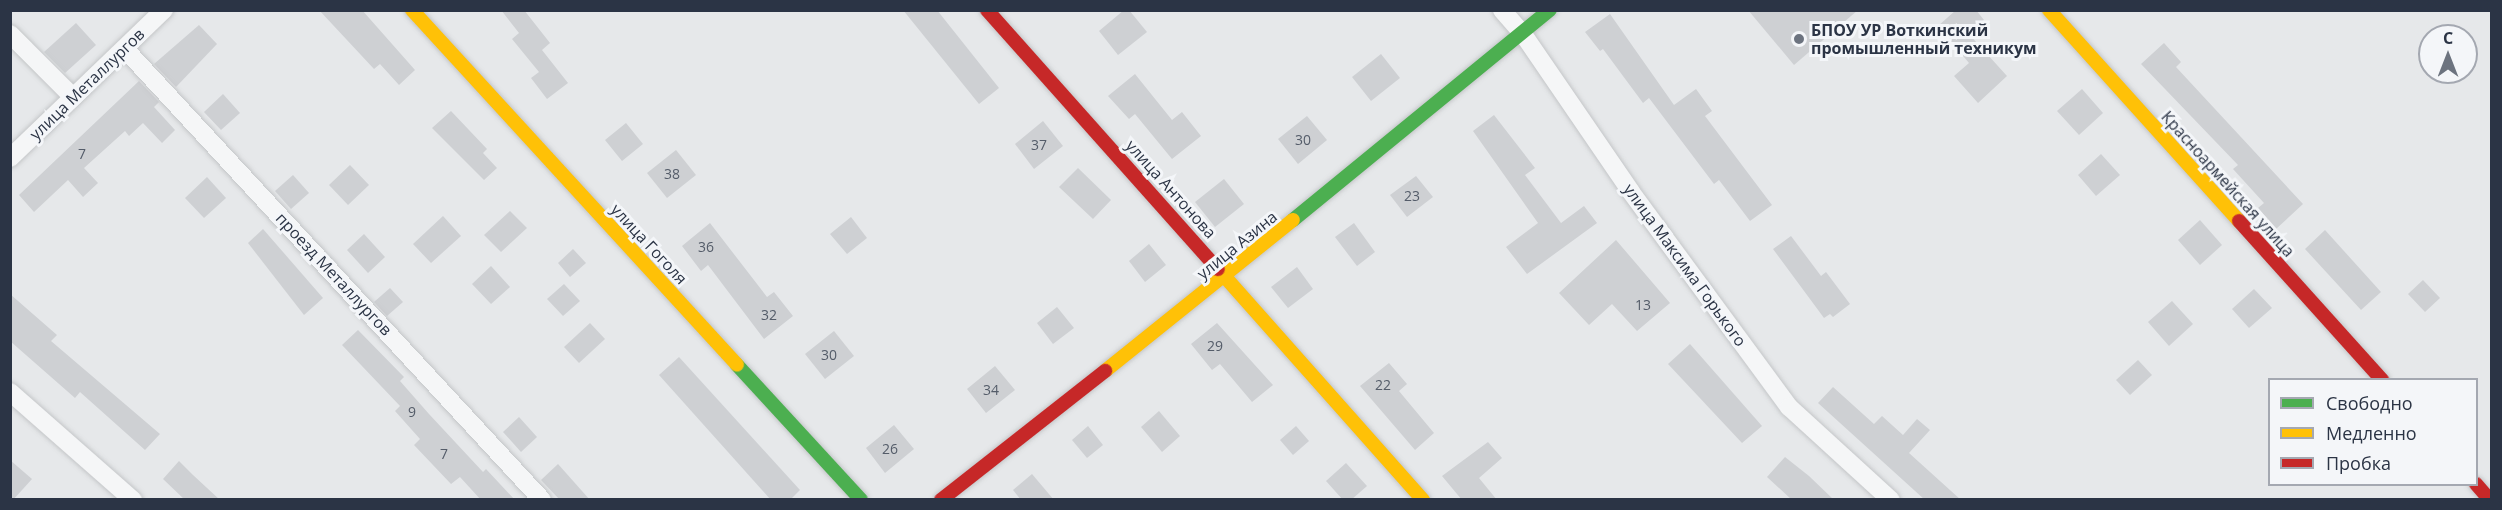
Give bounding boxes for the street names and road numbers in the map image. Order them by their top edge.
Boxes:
street label: улица Металлургов [26,24,148,144]
street label: Красноармейская улица [2157,107,2299,261]
street label: улица Антонова [1122,136,1220,242]
street label: улица Максима Горького [1620,180,1750,350]
street label: улица Гоголя [607,200,691,288]
street label: улица Азина [1193,207,1281,283]
street label: проезд Металлургов [272,209,396,339]

